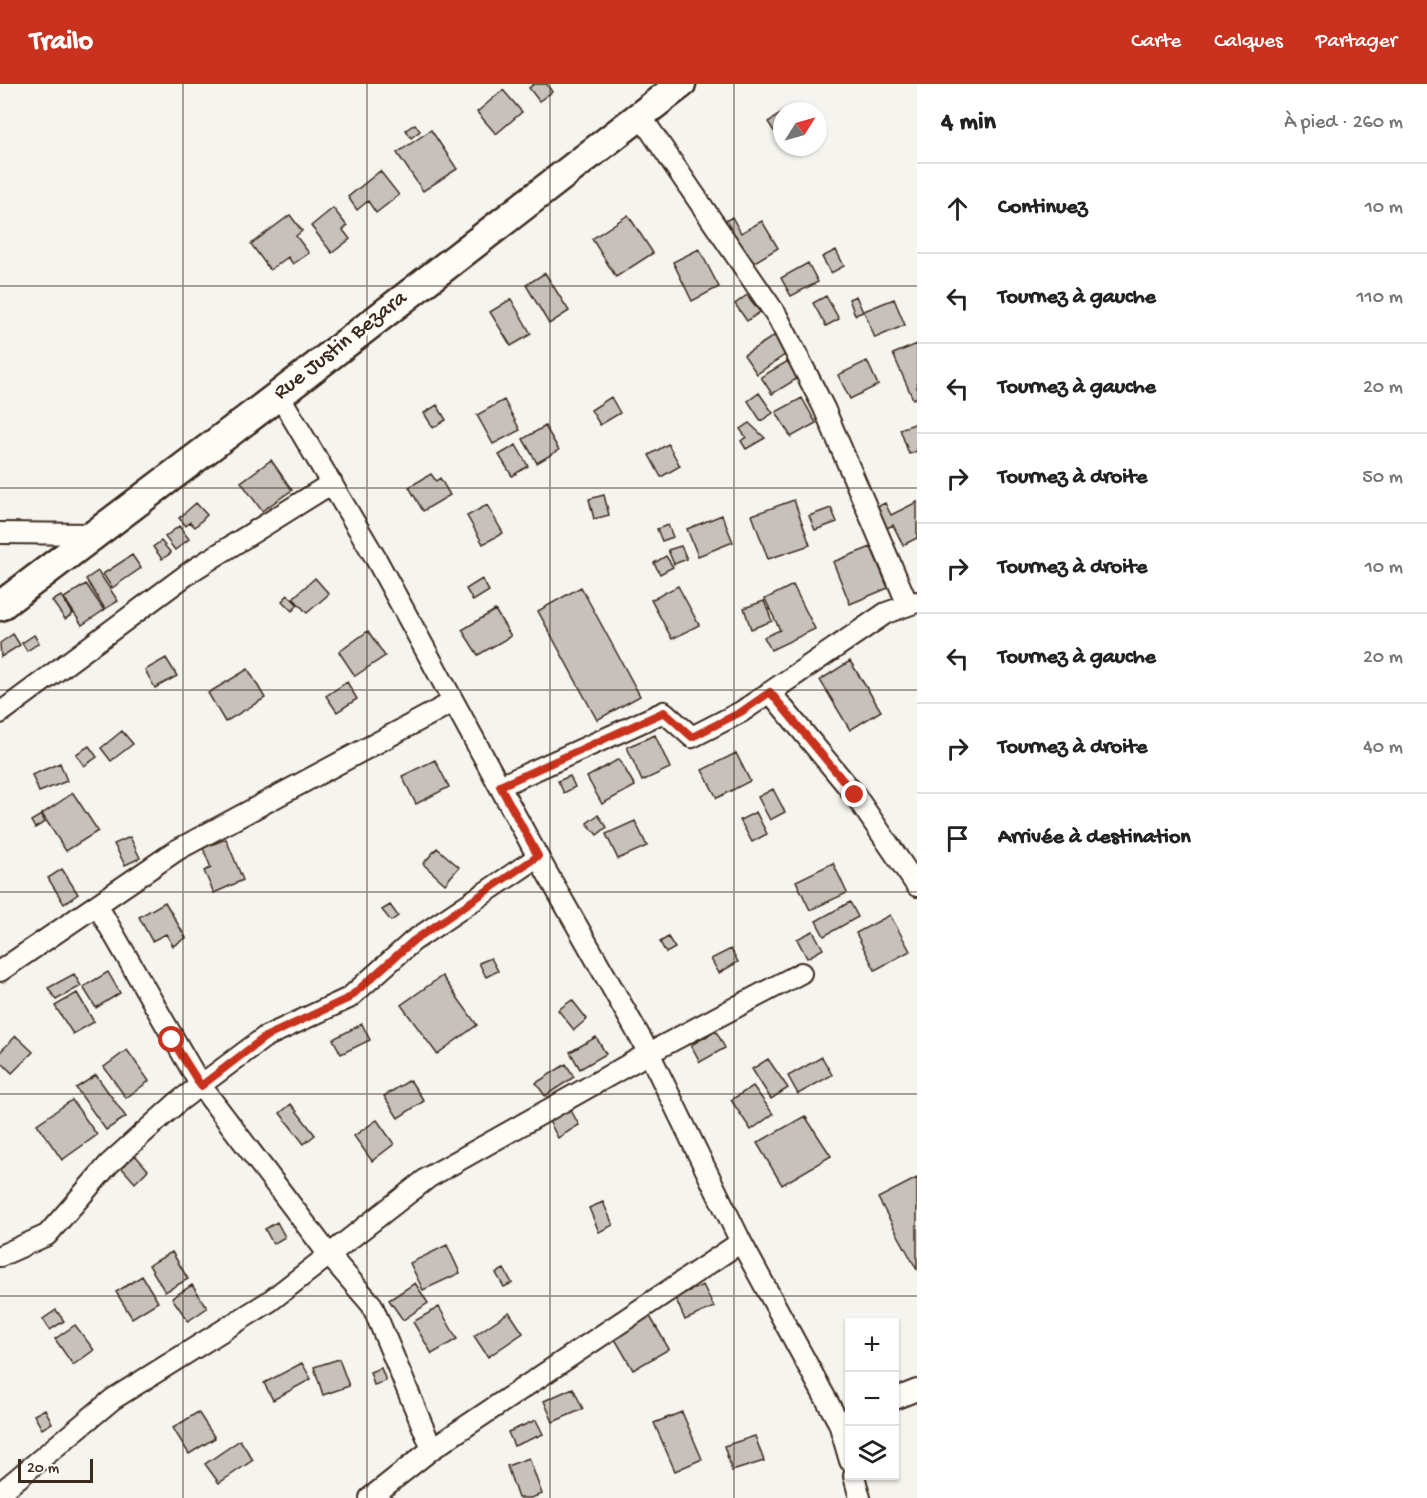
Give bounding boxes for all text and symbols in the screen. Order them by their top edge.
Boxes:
text: Trailo [30,26,93,59]
text: Carte [1131,30,1181,55]
text: Calques [1214,30,1283,55]
text: Partager [1316,30,1397,55]
north arrow [773,102,827,156]
text: 4 min [941,108,996,139]
text: À pied · 260 m [1284,112,1403,135]
icon: ahead [941,192,974,225]
text: Continuez [998,195,1087,221]
text: 10 m [1365,197,1403,220]
icon: left [941,282,974,315]
street label: Rue Justin Bezara [269,285,414,406]
text: Tournez à gauche [998,285,1156,311]
text: 110 m [1357,287,1403,310]
icon: left [941,372,974,405]
text: Tournez à gauche [998,375,1156,401]
text: 20 m [1363,377,1403,400]
icon: right [941,462,974,495]
text: Tournez à droite [998,465,1147,491]
text: 50 m [1362,467,1403,490]
icon: right [941,552,974,585]
text: Tournez à droite [998,555,1147,581]
text: 10 m [1365,557,1403,580]
icon: left [941,642,974,675]
text: Tournez à gauche [998,645,1156,671]
text: 20 m [1363,647,1403,670]
icon: right [941,732,974,765]
text: Tournez à droite [998,735,1147,761]
text: 40 m [1363,737,1403,760]
route end [841,781,867,807]
icon: arrive [941,822,974,855]
text: Arrivée à destination [998,825,1191,851]
route start [158,1026,184,1052]
map controls [845,1318,899,1480]
button: + [845,1318,899,1372]
button: − [845,1372,899,1426]
button: layers [845,1426,899,1480]
scale bar [18,1456,93,1484]
text: 20 m [27,1460,59,1479]

